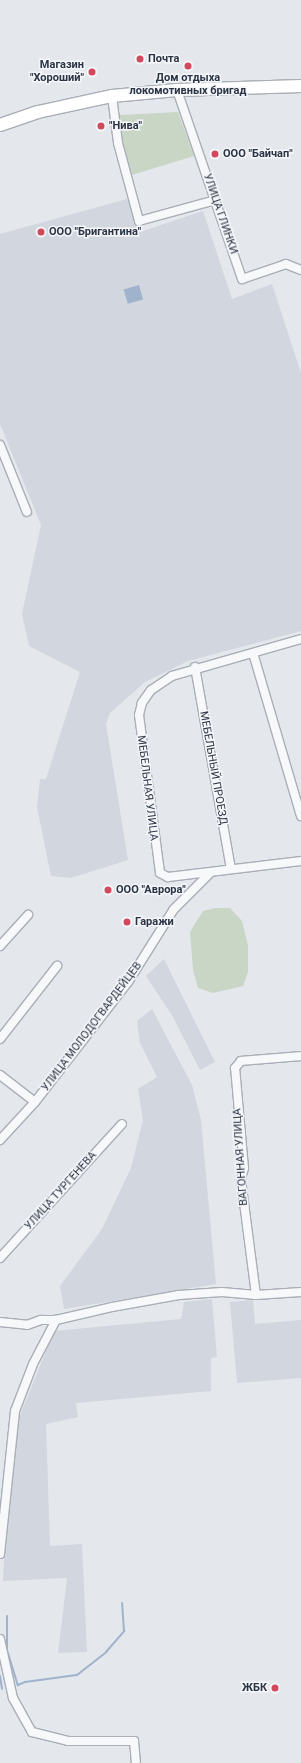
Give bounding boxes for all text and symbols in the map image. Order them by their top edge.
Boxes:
place label: Почта [148,52,179,66]
marker: Почта [135,54,145,64]
place label: Магазин "Хороший" [30,59,84,85]
marker: Дом отдыха локомотивных бригад [183,61,193,71]
marker: Магазин "Хороший" [87,67,97,77]
place label: Дом отдыха локомотивных бригад [130,72,246,98]
place label: "Нива" [109,119,142,133]
marker: "Нива" [96,121,106,131]
place label: ООО "Байчап" [223,147,293,161]
marker: ООО "Байчап" [210,149,220,159]
street label: УЛИЦА ГЛИНКИ [200,172,240,256]
place label: ООО "Бригантина" [49,225,141,239]
marker: ООО "Бригантина" [36,227,46,237]
street label: МЕБЕЛЬНЫЙ ПРОЕЗД [197,710,229,826]
street label: МЕБЕЛЬНАЯ УЛИЦА [134,735,160,841]
place label: ООО "Аврора" [116,883,186,897]
marker: ООО "Аврора" [103,885,113,895]
place label: Гаражи [135,915,174,929]
marker: Гаражи [122,917,132,927]
street label: УЛИЦА МОЛОДОГВАРДЕЙЦЕВ [39,960,145,1094]
street label: ВАГОННАЯ УЛИЦА [231,1108,251,1206]
street label: УЛИЦА ТУРГЕНЕВА [22,1149,100,1233]
place label: ЖБК [242,1681,267,1695]
marker: ЖБК [270,1683,280,1693]

